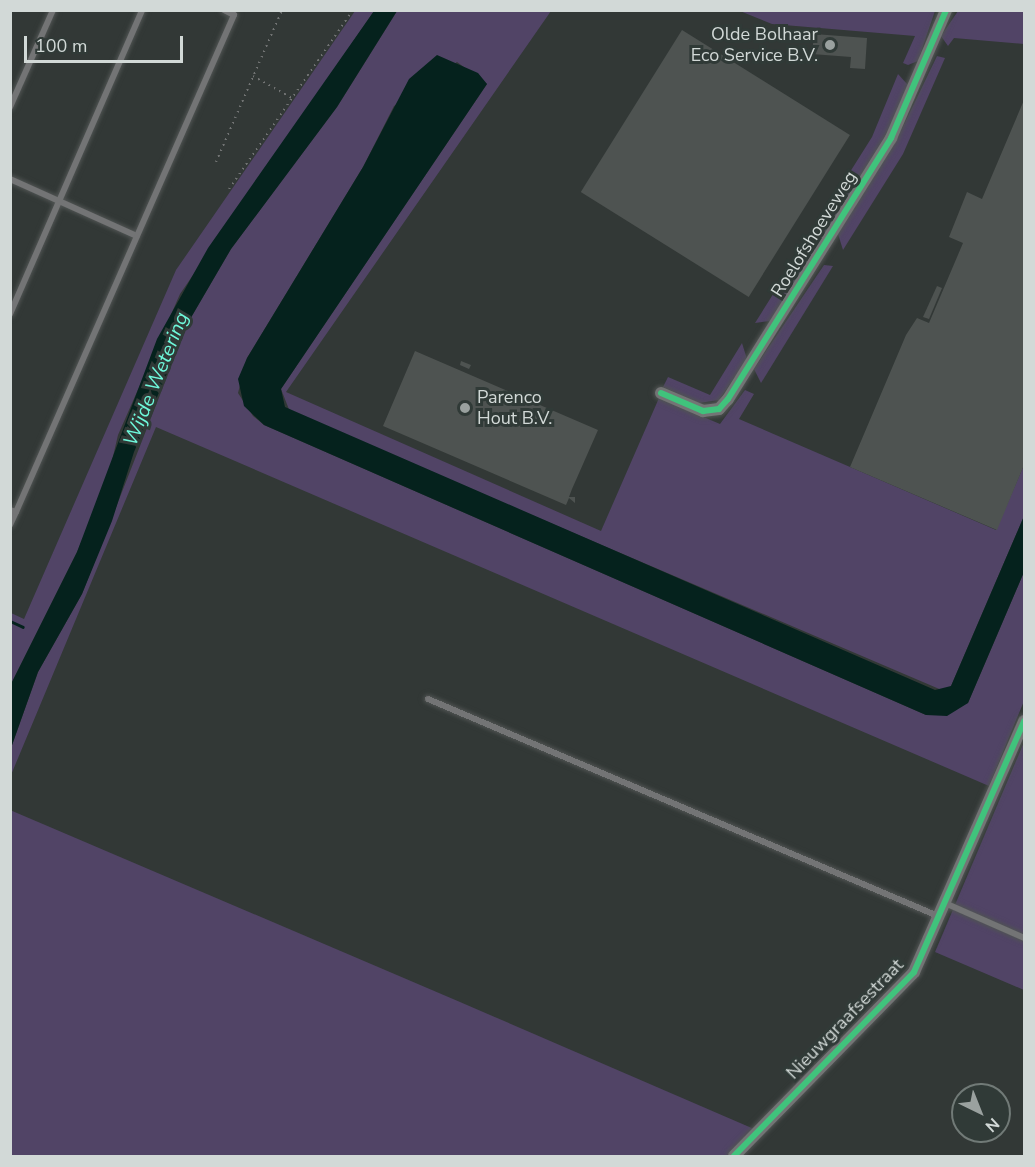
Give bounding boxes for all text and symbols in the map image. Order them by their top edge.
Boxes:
scale bar [27,24,186,62]
place label: Olde Bolhaar Eco Service B.V. [691,24,818,66]
text: 100 m [35,34,87,58]
marker: Olde Bolhaar Eco Service B.V. [823,38,837,52]
street label: Roelofshoeveweg [767,167,861,301]
water label: Wijde Wetering [118,308,194,450]
place label: Parenco Hout B.V. [477,387,552,430]
marker: Parenco Hout B.V. [458,401,472,415]
street label: Nieuwgraafsestraat [782,954,908,1084]
north arrow [951,1083,1011,1143]
text: N [980,1113,1004,1137]

